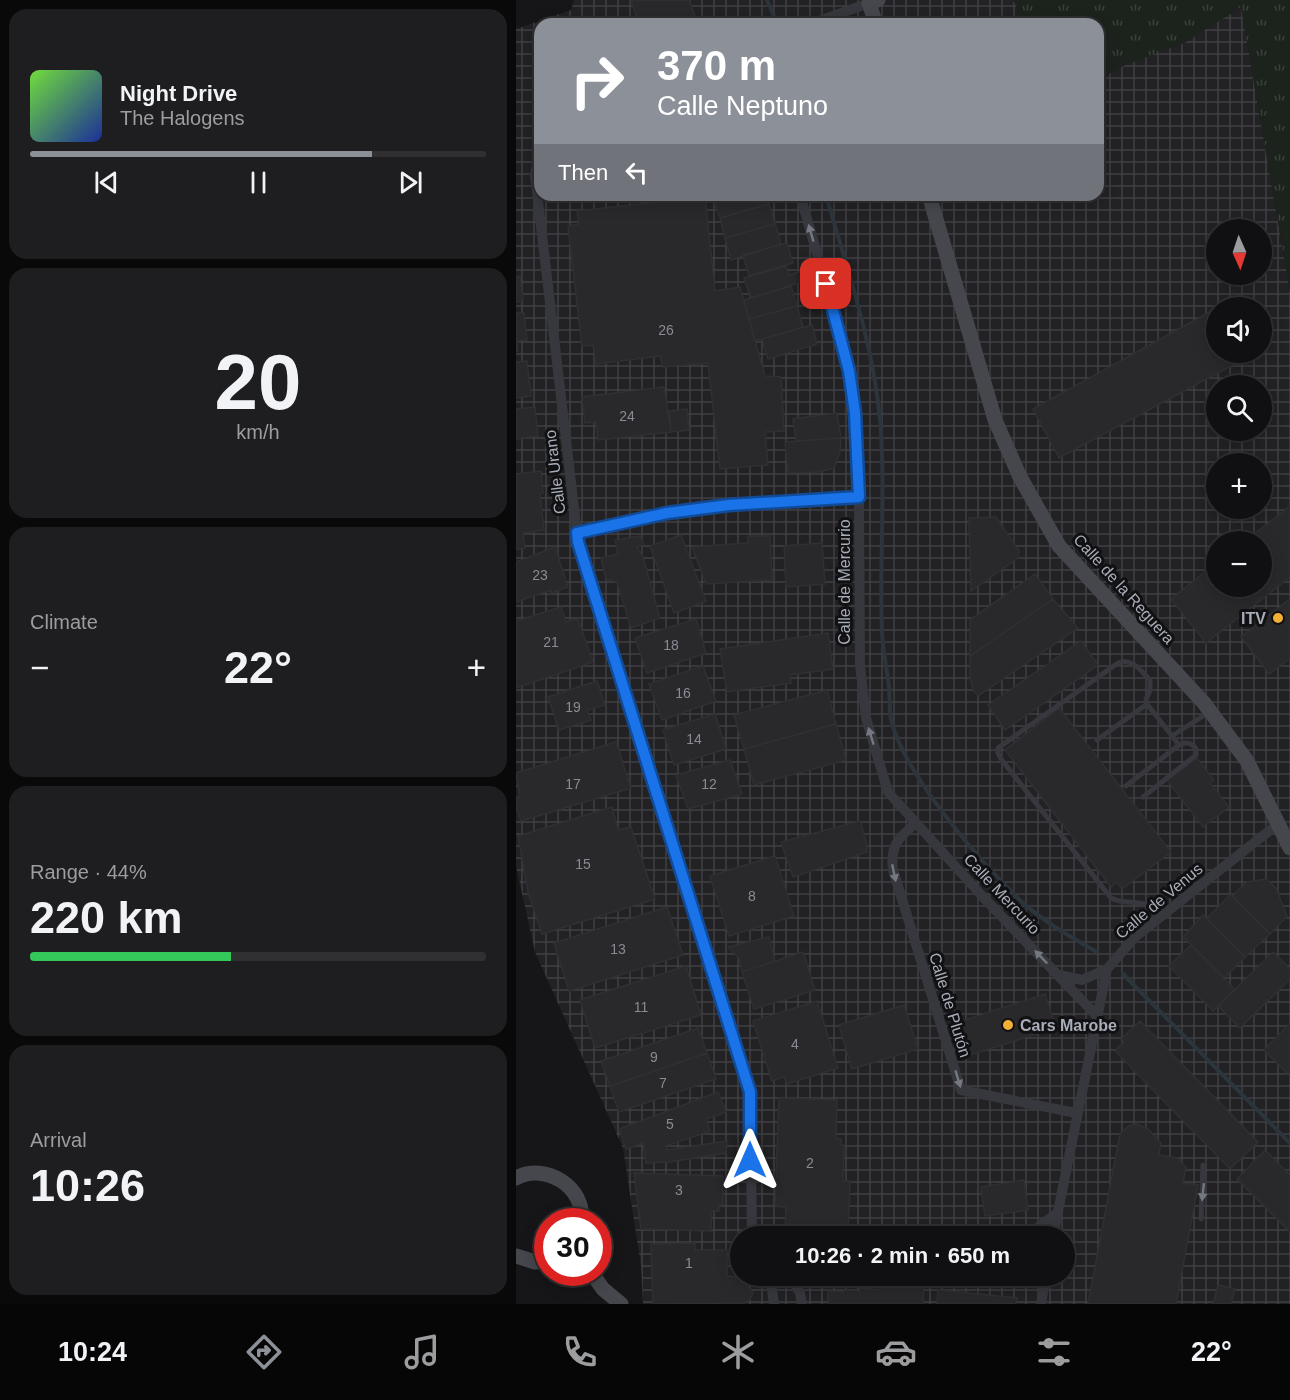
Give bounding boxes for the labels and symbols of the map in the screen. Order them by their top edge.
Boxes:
north arrow [1206,219,1272,285]
one-way arrow [806,224,815,242]
pin [800,258,851,309]
house number: 26 [658,322,674,338]
house number: 24 [619,408,635,424]
street label: Calle Urano [541,429,569,515]
street label: Calle de Mercurio [836,519,853,645]
street label: Calle de la Reguera [1070,531,1178,647]
house number: 23 [532,567,548,583]
place label: ITV [1241,610,1266,627]
marker: ITV [1271,611,1285,625]
house number: 21 [543,634,559,650]
house number: 18 [663,637,679,653]
house number: 16 [675,685,691,701]
house number: 19 [565,699,581,715]
one-way arrow [866,727,875,745]
house number: 14 [686,731,702,747]
house number: 17 [565,776,581,792]
house number: 12 [701,776,717,792]
street label: Calle Mercurio [961,850,1043,938]
house number: 15 [575,856,591,872]
street label: Calle de Venus [1112,860,1206,942]
one-way arrow [890,864,900,882]
house number: 8 [748,888,756,904]
house number: 13 [610,941,626,957]
one-way arrow [1034,950,1048,965]
street label: Calle de Plutón [926,951,974,1059]
house number: 11 [634,999,648,1015]
place label: Cars Marobe [1020,1017,1117,1034]
marker: Cars Marobe [1001,1018,1015,1032]
house number: 4 [791,1036,799,1052]
house number: 9 [650,1049,658,1065]
one-way arrow [954,1071,963,1089]
house number: 7 [659,1075,667,1091]
house number: 5 [666,1116,674,1132]
position arrow [718,1128,782,1192]
house number: 2 [806,1155,814,1171]
house number: 3 [675,1182,683,1198]
one-way arrow [1198,1182,1208,1201]
speed limit sign: 30 [534,1208,612,1286]
house number: 1 [685,1255,693,1271]

